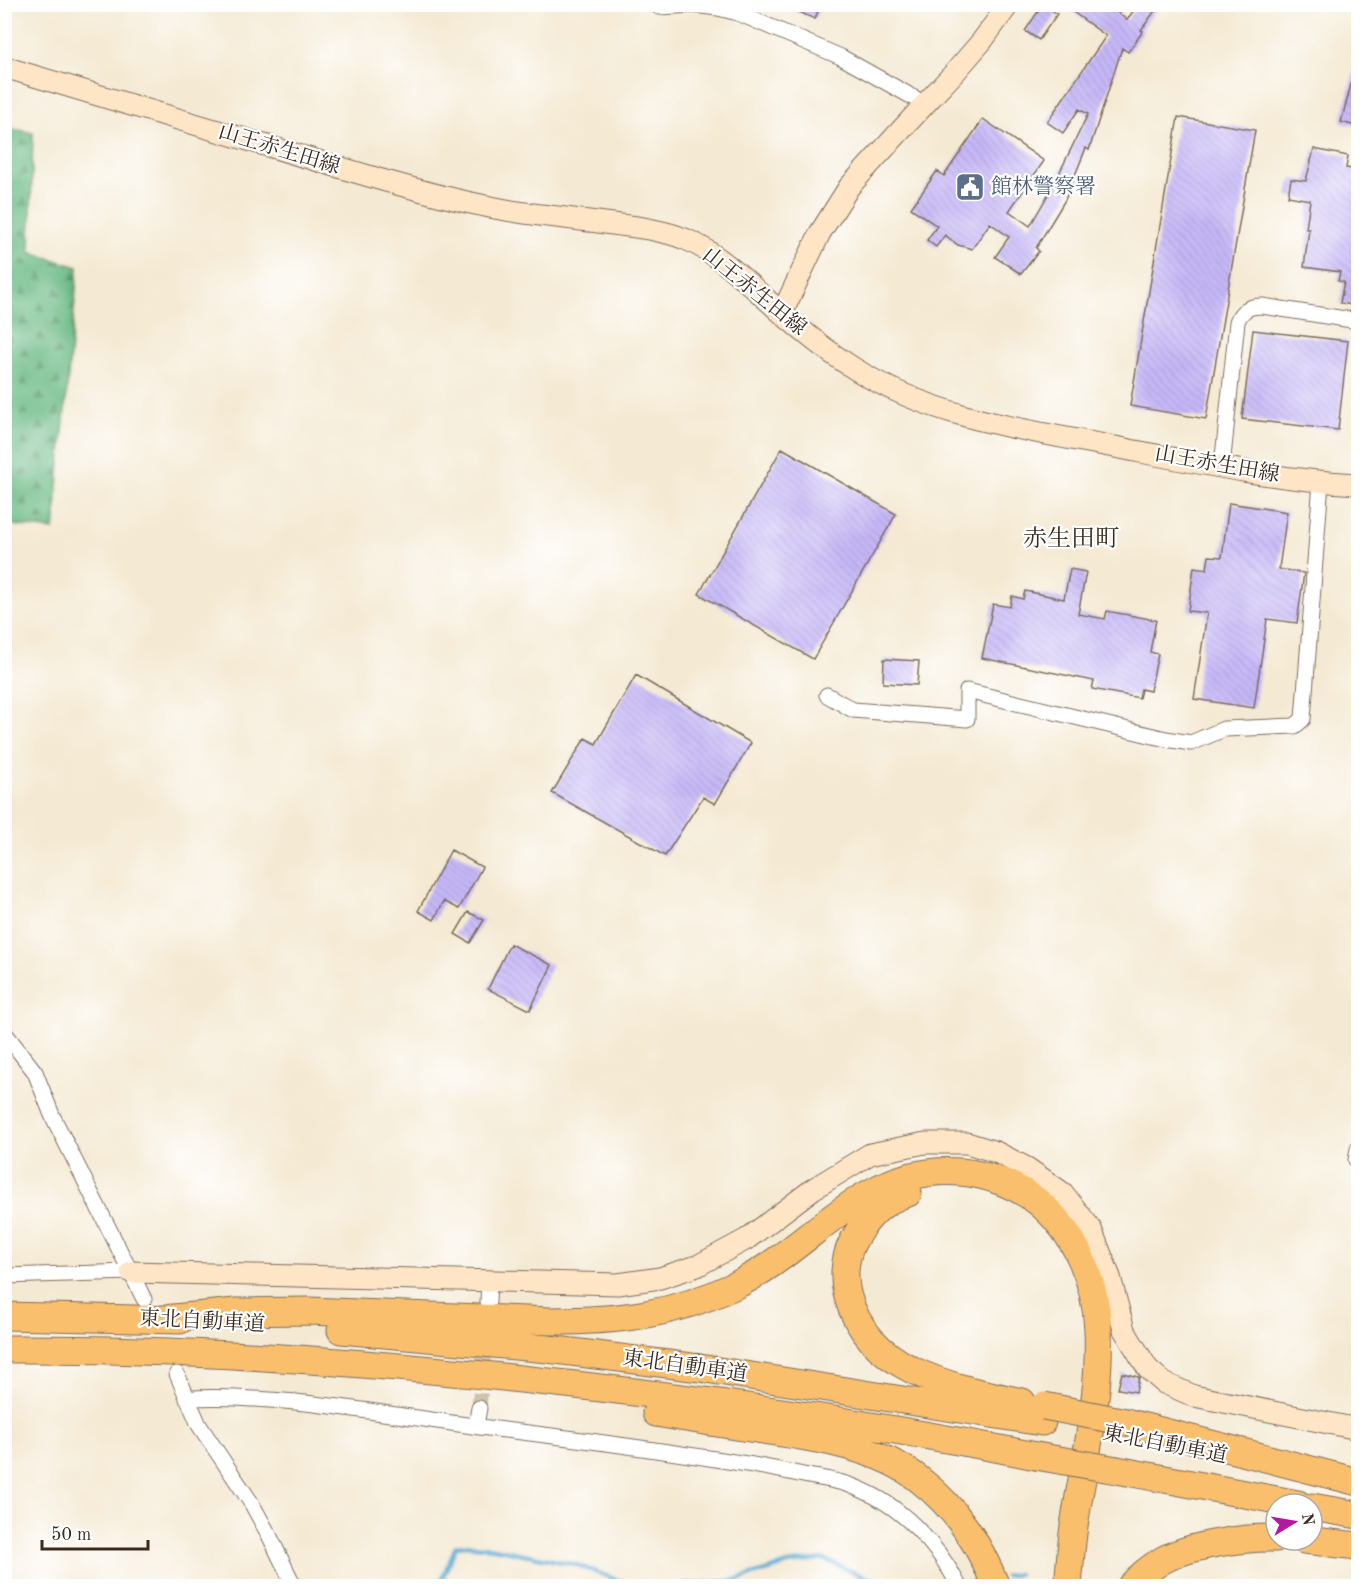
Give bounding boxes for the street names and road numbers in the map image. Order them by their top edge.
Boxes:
street label: 山王赤生田線 [216,120,343,178]
street label: 山王赤生田線 [698,243,811,340]
street label: 山王赤生田線 [1153,442,1281,486]
street label: 東北自動車道 [139,1306,266,1336]
street label: 東北自動車道 [621,1346,749,1386]
street label: 東北自動車道 [1101,1421,1229,1467]

